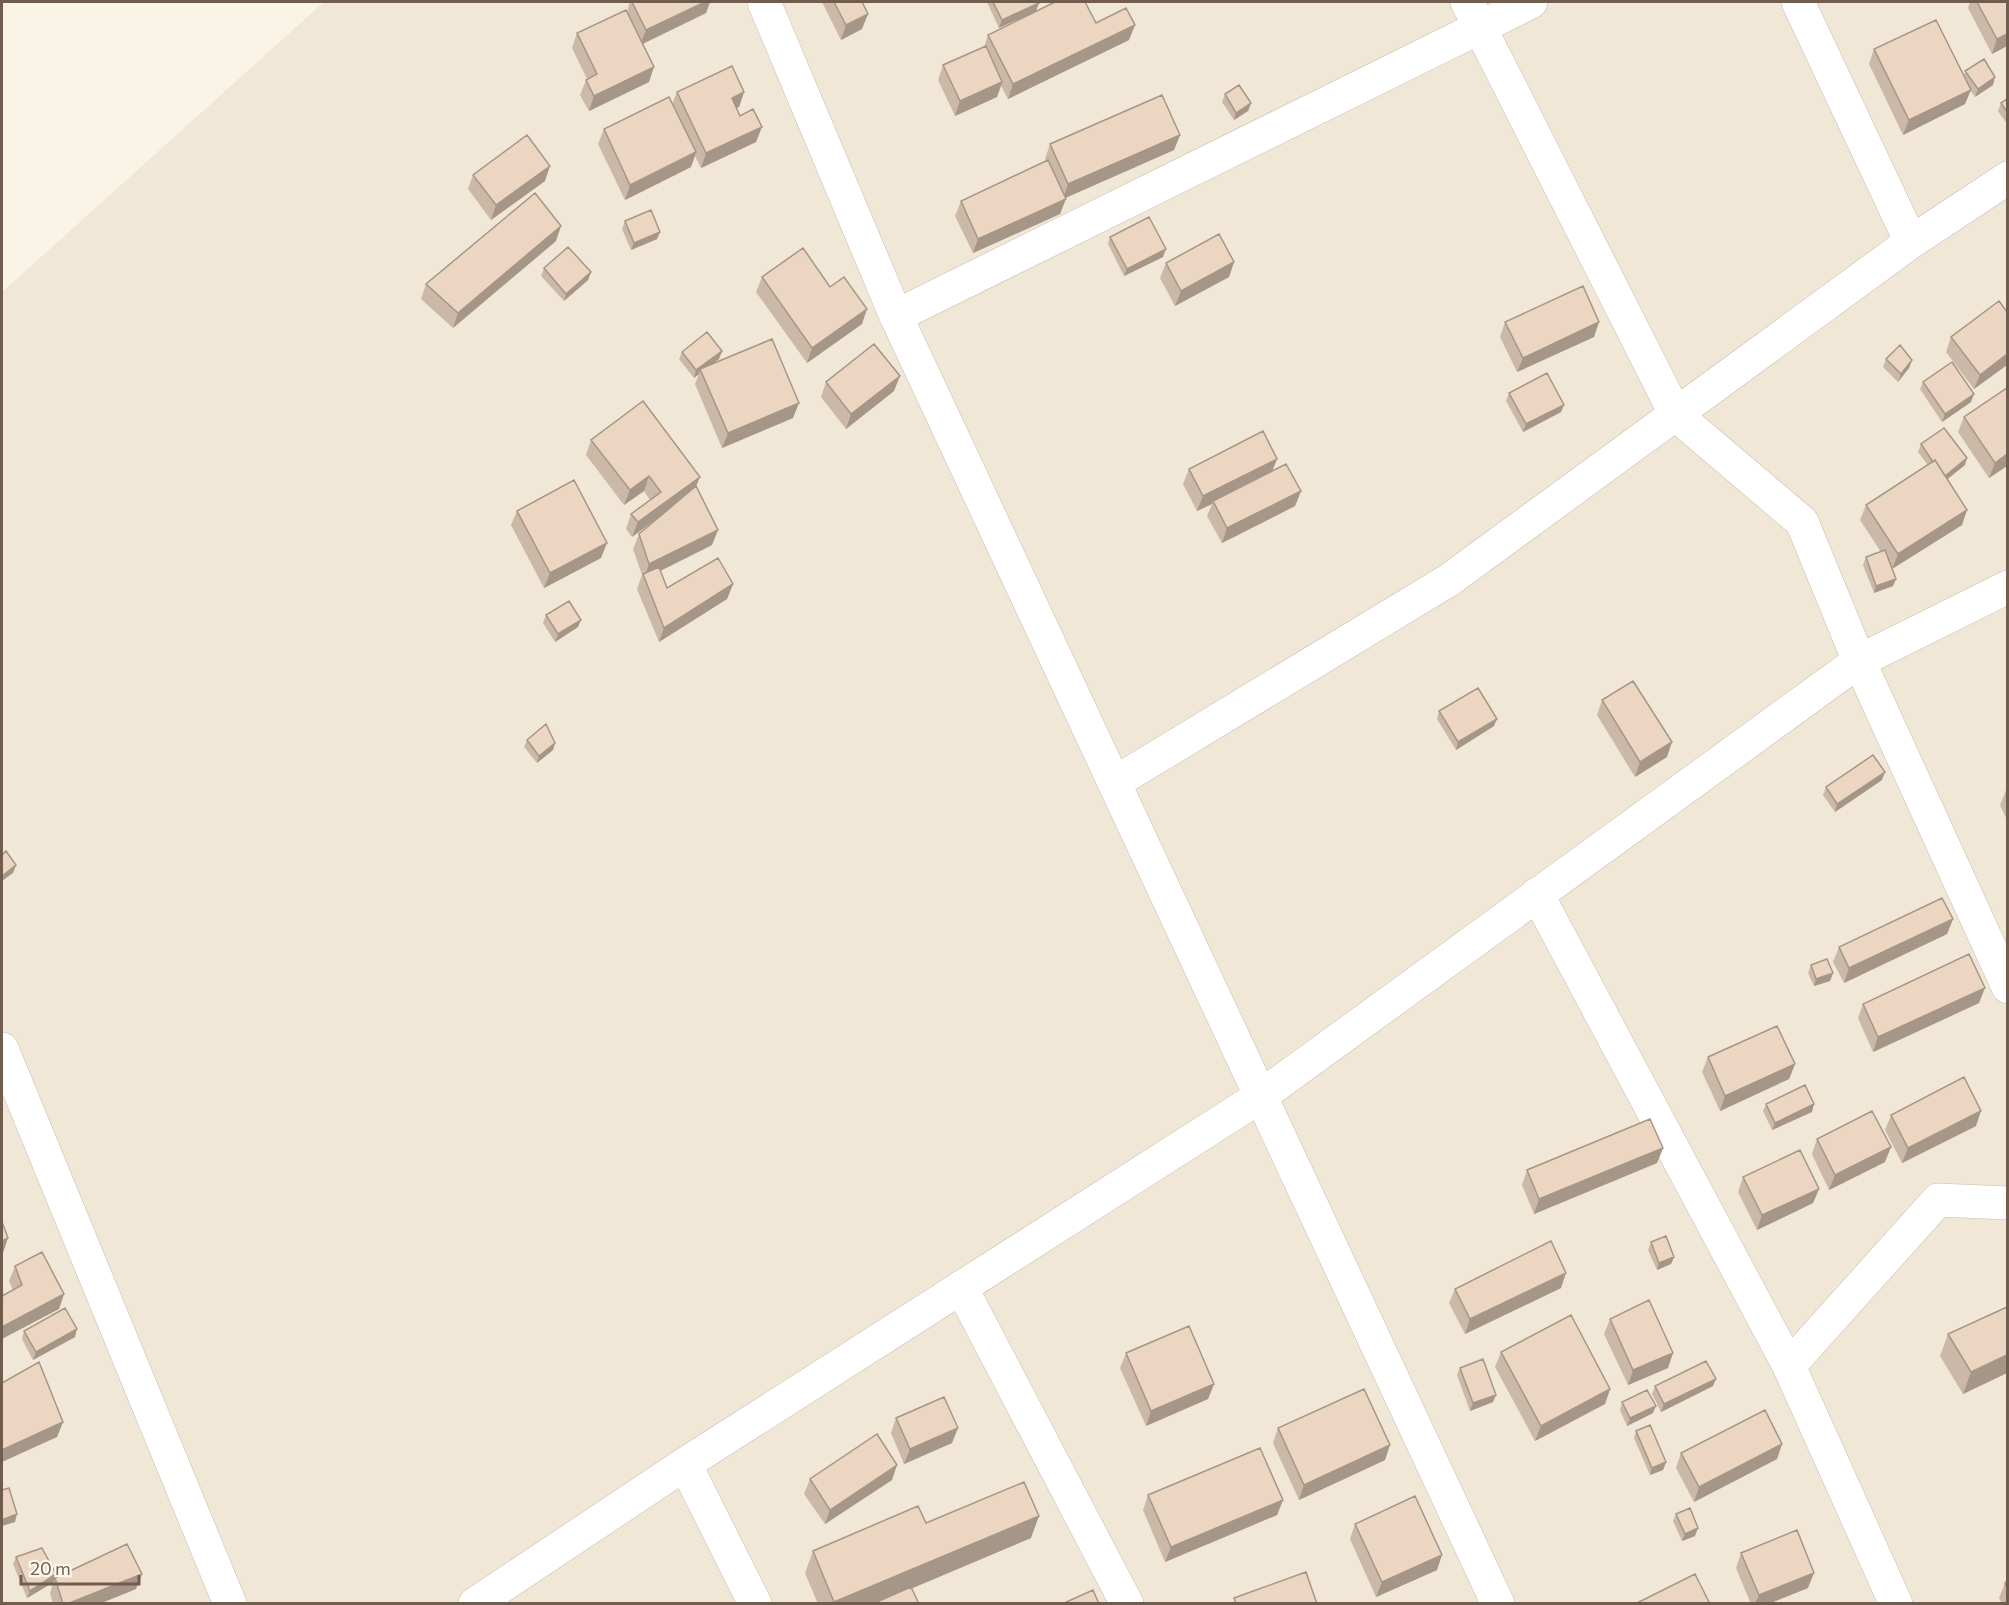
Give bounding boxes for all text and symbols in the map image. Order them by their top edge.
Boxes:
scale bar [21,1548,140,1586]
text: 20 m [30,1557,71,1579]

